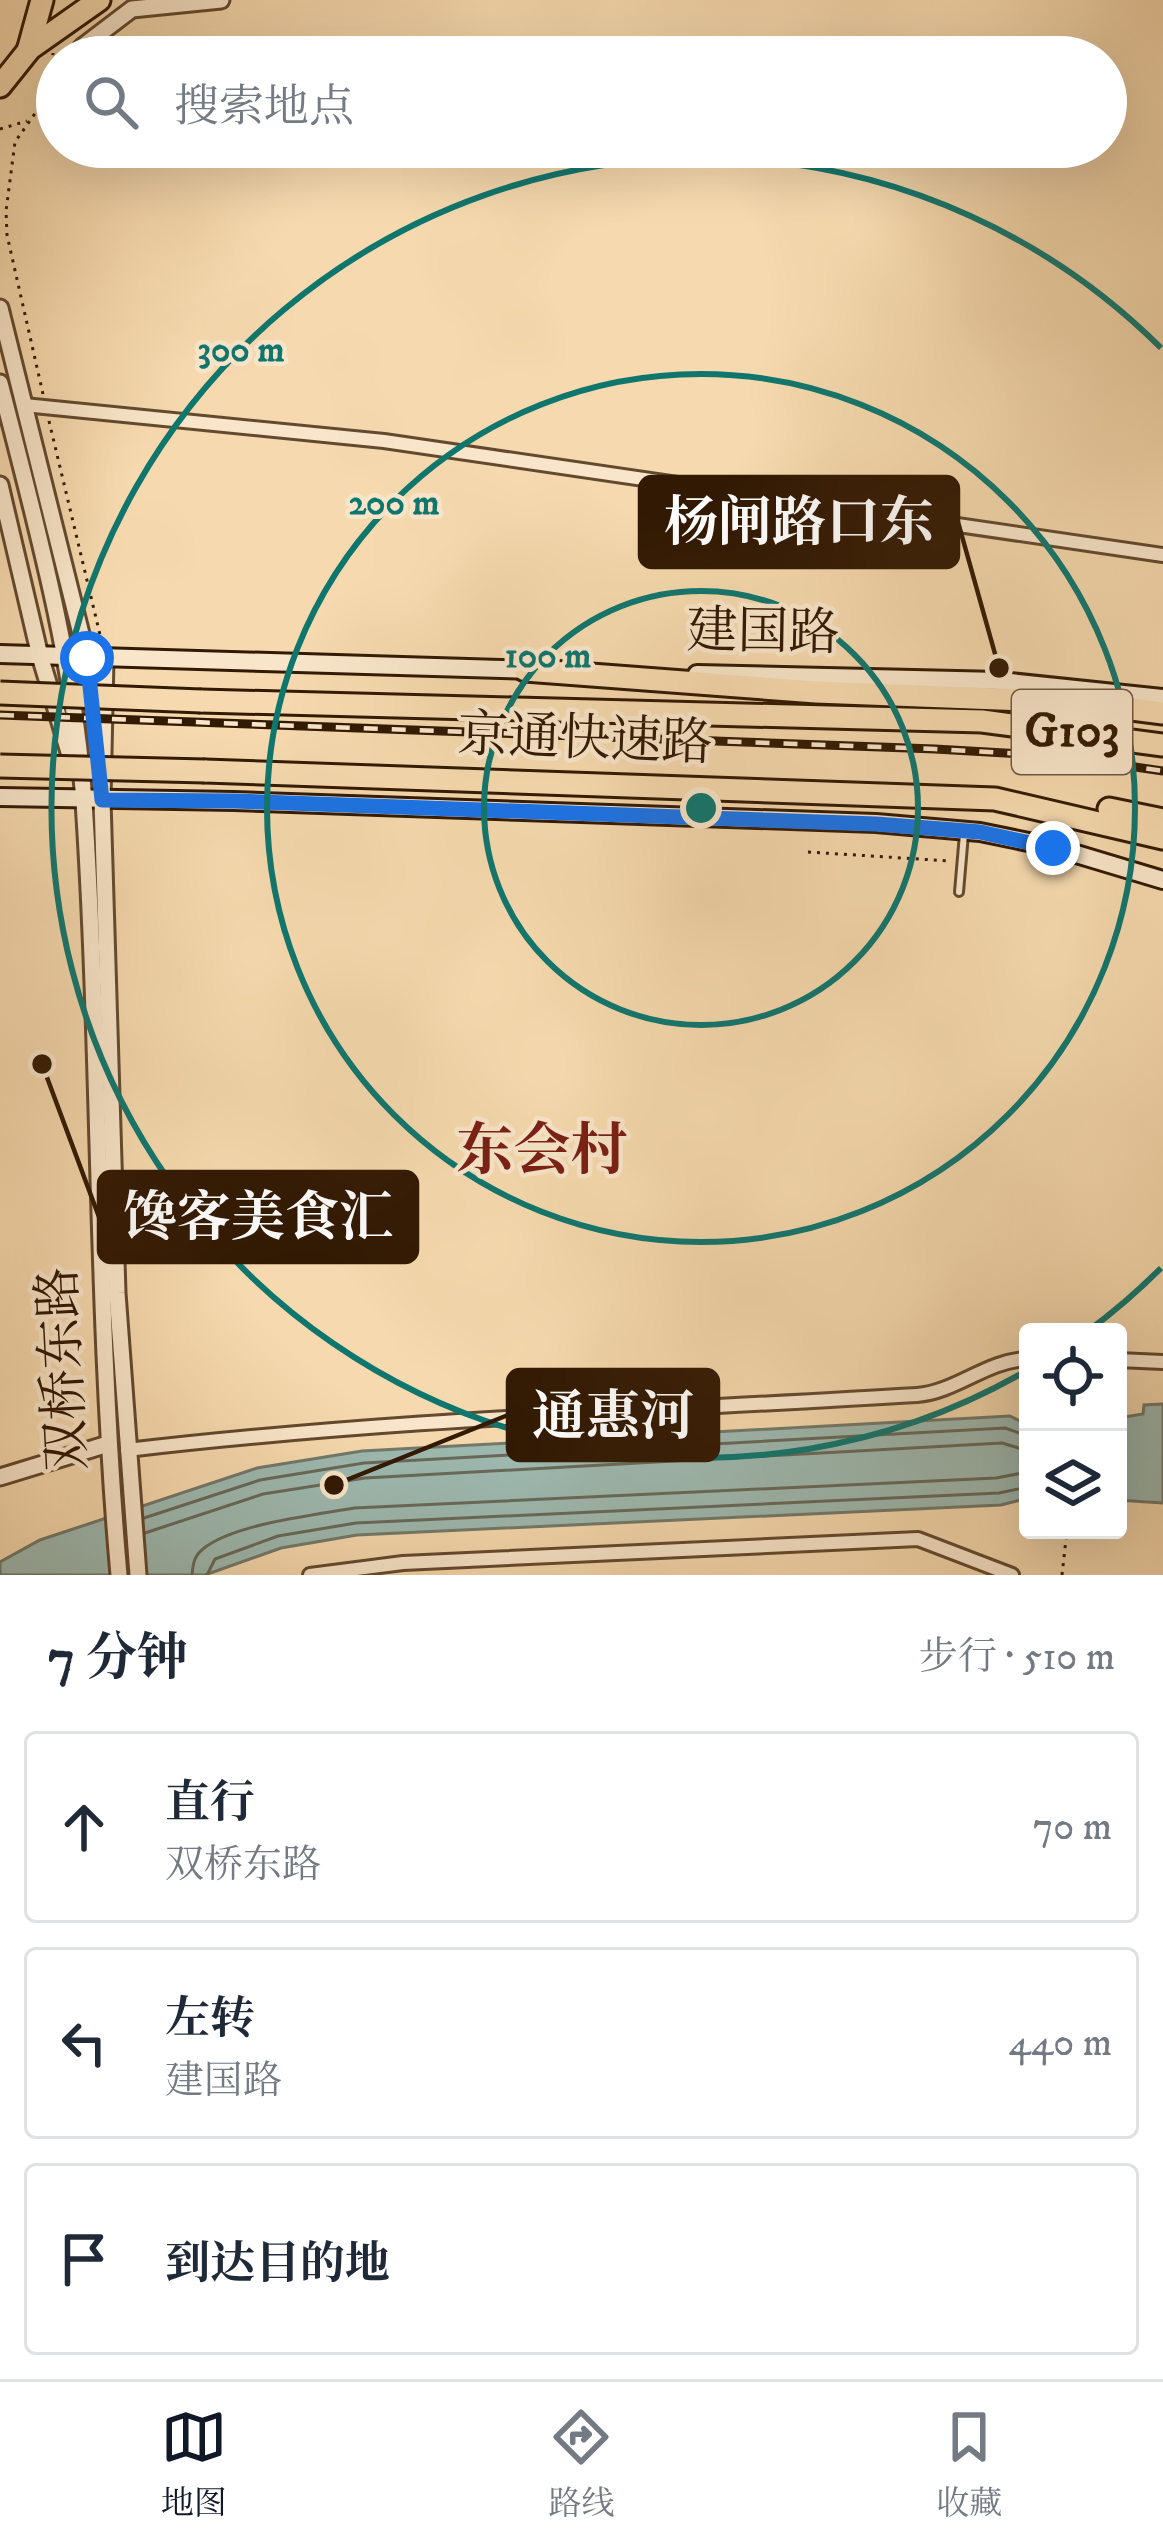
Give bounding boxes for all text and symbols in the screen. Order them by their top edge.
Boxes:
search box [36,36,1127,168]
icon: search [78,69,144,135]
text: 搜索地点 [174,80,354,136]
text: 300 m [198,328,284,373]
callout: 杨闸路口东 [640,477,958,567]
text: 200 m [348,481,440,526]
text: 杨闸路口东 [664,491,934,558]
street label: 建国路 [686,600,840,666]
route start [60,631,114,685]
text: 100 m [505,634,591,679]
road number: G103 [1012,690,1132,774]
street label: 京通快速路 [456,704,714,776]
centre of rings [680,787,722,829]
route end [1026,821,1080,875]
district label: 东会村 [457,1117,628,1188]
callout: 馋客美食汇 [99,1172,417,1262]
text: 馋客美食汇 [123,1186,393,1253]
street label: 双桥东路 [27,1265,101,1473]
map controls [1019,1323,1127,1539]
button: locate [1019,1323,1127,1431]
callout: 通惠河 [508,1370,718,1460]
text: 通惠河 [532,1385,694,1452]
button: layers [1019,1431,1127,1539]
text: 7 分钟 [48,1627,188,1691]
text: 步行 · 510 m [919,1633,1115,1682]
text: 直行 [165,1776,255,1832]
icon: ahead [51,1794,117,1860]
text: 70 m [1033,1803,1112,1852]
text: 双桥东路 [165,1841,321,1890]
text: 左转 [165,1992,255,2048]
icon: left [51,2010,117,2076]
text: 440 m [1008,2019,1112,2068]
text: 建国路 [165,2057,282,2106]
icon: arrive [51,2226,117,2292]
text: 到达目的地 [165,2237,390,2293]
tab: 地图 [161,2404,227,2525]
tab: 路线 [548,2404,614,2525]
tab: 收藏 [936,2404,1002,2525]

